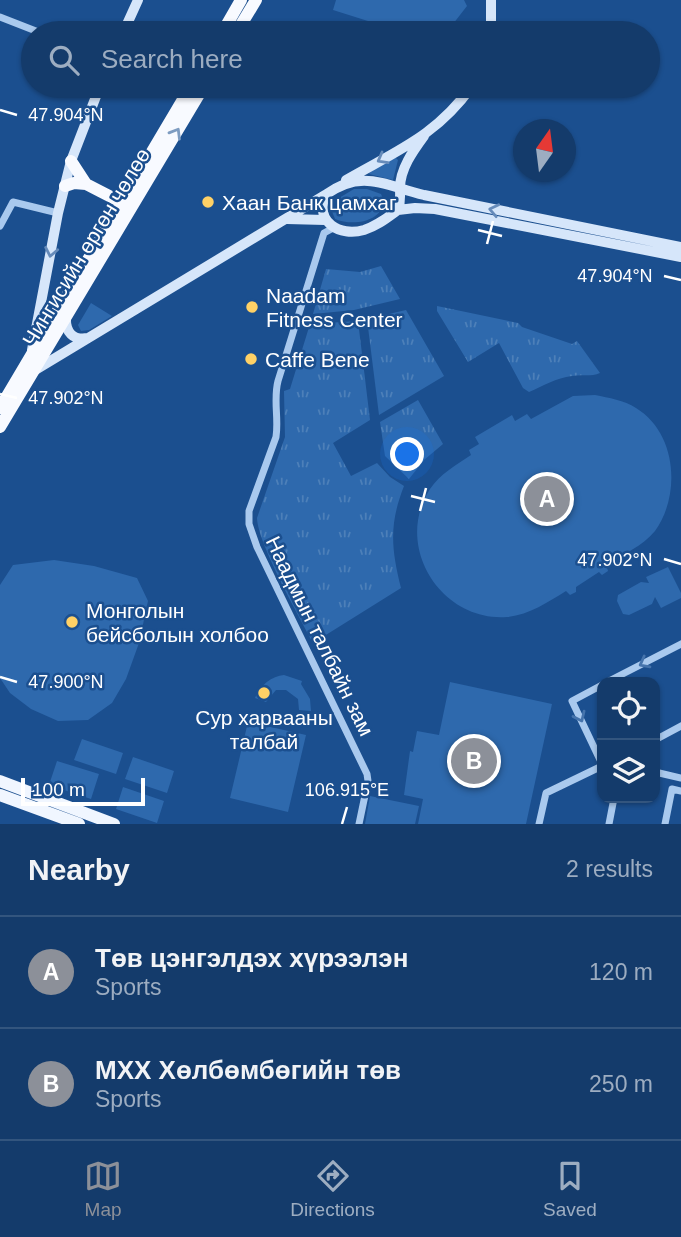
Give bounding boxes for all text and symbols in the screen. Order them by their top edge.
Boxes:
search box [21,21,660,98]
icon: search [45,41,83,79]
text: Search here [101,44,243,74]
text: 47.904°N [28,105,104,125]
north arrow [513,119,576,182]
one-way arrow [168,127,181,140]
street label: Чингисийн өргөн чөлөө [18,144,154,350]
one-way arrow [377,151,390,164]
place label: Хаан Банк цамхаг [222,191,397,214]
marker: Хаан Банк цамхаг [200,194,216,210]
one-way arrow [488,203,500,218]
one-way arrow [44,246,59,258]
text: 47.904°N [577,266,653,286]
place label: Naadam Fitness Center [266,284,403,331]
marker: Naadam Fitness Center [244,299,260,315]
place label: Caffe Bene [265,348,370,371]
marker: Caffe Bene [243,351,259,367]
text: 47.902°N [28,388,104,408]
your location [390,437,424,471]
pin: A [524,473,570,525]
street label: Наадмын талбайн зам [262,532,378,740]
text: 47.902°N [577,550,653,570]
place label: Монголын бейсболын холбоо [86,599,269,646]
marker: Монголын бейсболын холбоо [64,614,80,630]
one-way arrow [639,655,651,668]
text: 47.900°N [28,672,104,692]
map controls [597,677,660,803]
button: locate [597,677,660,740]
marker: Сур харвааны талбай [256,685,272,701]
place label: Сур харвааны талбай [195,706,333,753]
one-way arrow [572,710,586,722]
pin: B [451,735,497,787]
button: layers [597,740,660,803]
scale bar [21,775,145,807]
text: 100 m [32,779,85,800]
text: 106.915°E [305,780,389,800]
text: Nearby [28,853,130,886]
text: 2 results [566,856,653,882]
text: Төв цэнгэлдэх хүрээлэн [95,943,408,973]
text: A [43,959,59,985]
text: 120 m [589,959,653,985]
text: Sports [95,974,161,1000]
text: МХХ Хөлбөмбөгийн төв [95,1055,401,1085]
text: B [43,1071,59,1097]
text: 250 m [589,1071,653,1097]
text: Sports [95,1086,161,1112]
tab: Map [84,1157,122,1221]
tab: Directions [290,1157,375,1221]
tab: Saved [543,1157,597,1221]

